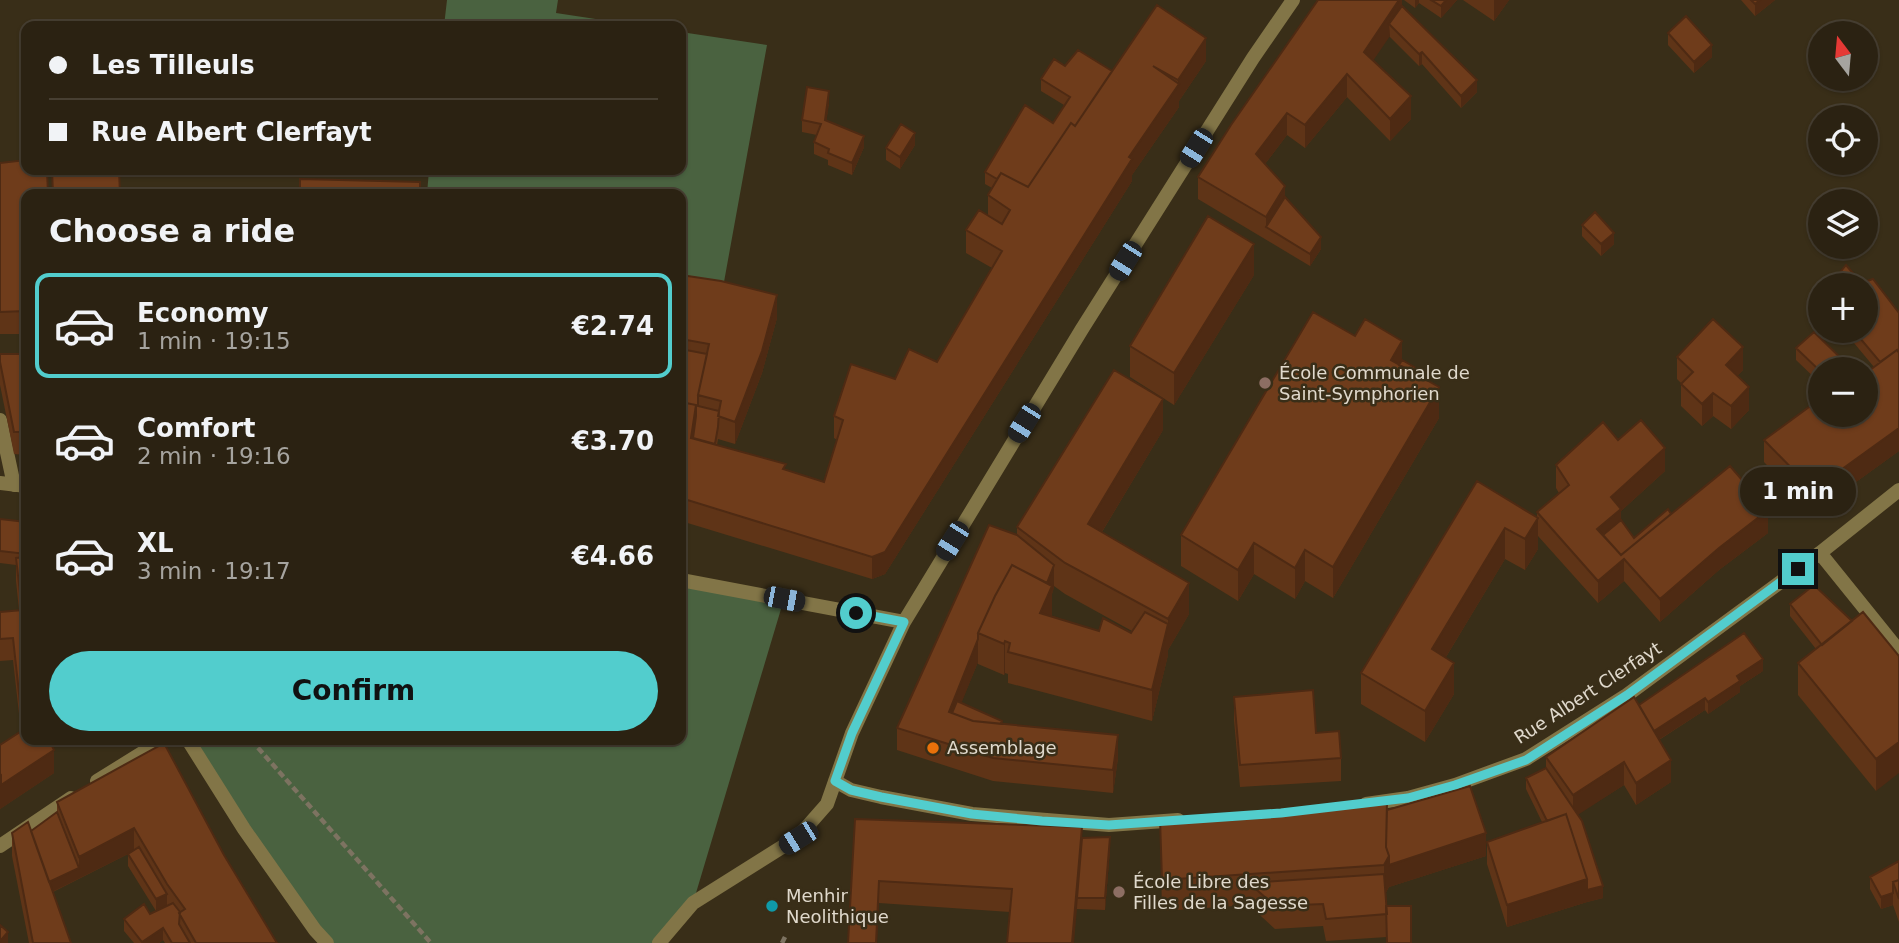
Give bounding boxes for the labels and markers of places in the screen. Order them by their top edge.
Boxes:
place label: École Communale de Saint-Symphorien [1279,362,1470,404]
marker: École Communale de Saint-Symphorien [1257,375,1273,391]
place label: Assemblage [947,737,1057,758]
marker: Assemblage [925,740,941,756]
place label: École Libre des Filles de la Sagesse [1133,871,1308,913]
marker: École Libre des Filles de la Sagesse [1111,884,1127,900]
place label: Menhir Neolithique [786,885,889,927]
marker: Menhir Neolithique [764,898,780,914]

